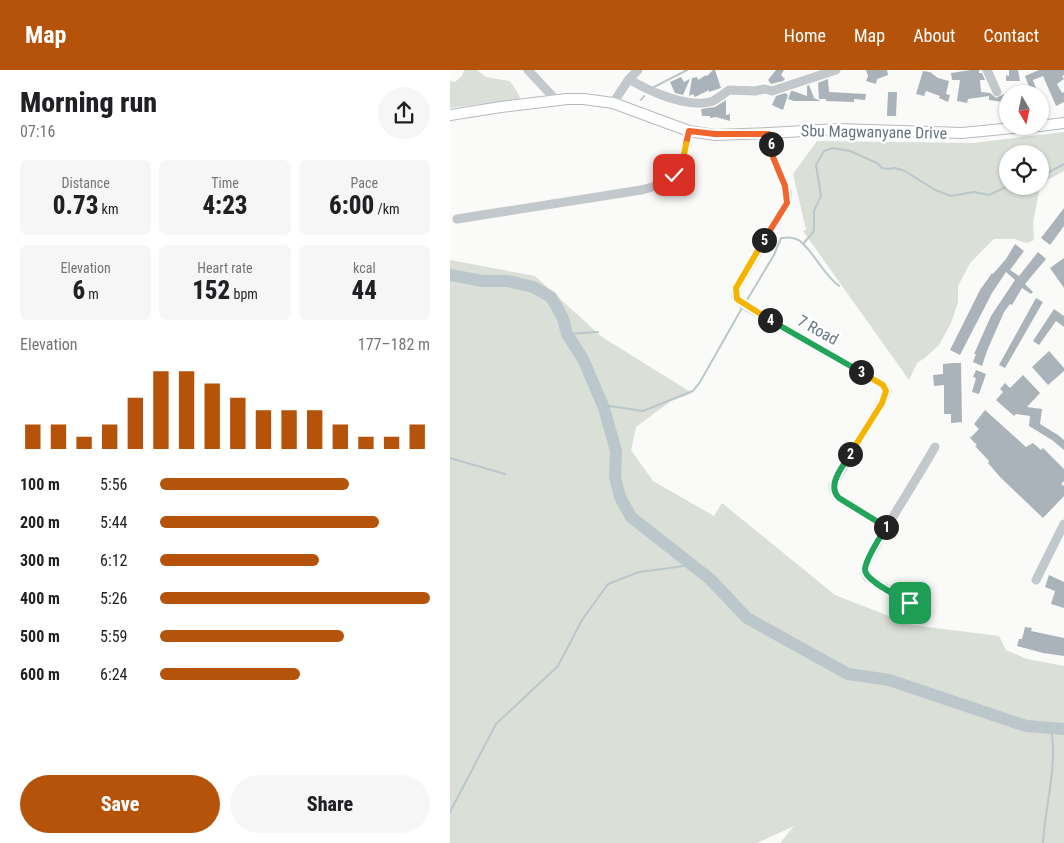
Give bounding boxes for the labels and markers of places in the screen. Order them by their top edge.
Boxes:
pin: 6 [758,132,784,156]
pin [653,154,695,196]
pin: 5 [752,228,776,252]
pin: 4 [758,308,782,332]
pin: 3 [848,360,874,384]
pin: 2 [838,442,862,466]
pin: 1 [874,514,898,540]
pin [889,582,931,624]

